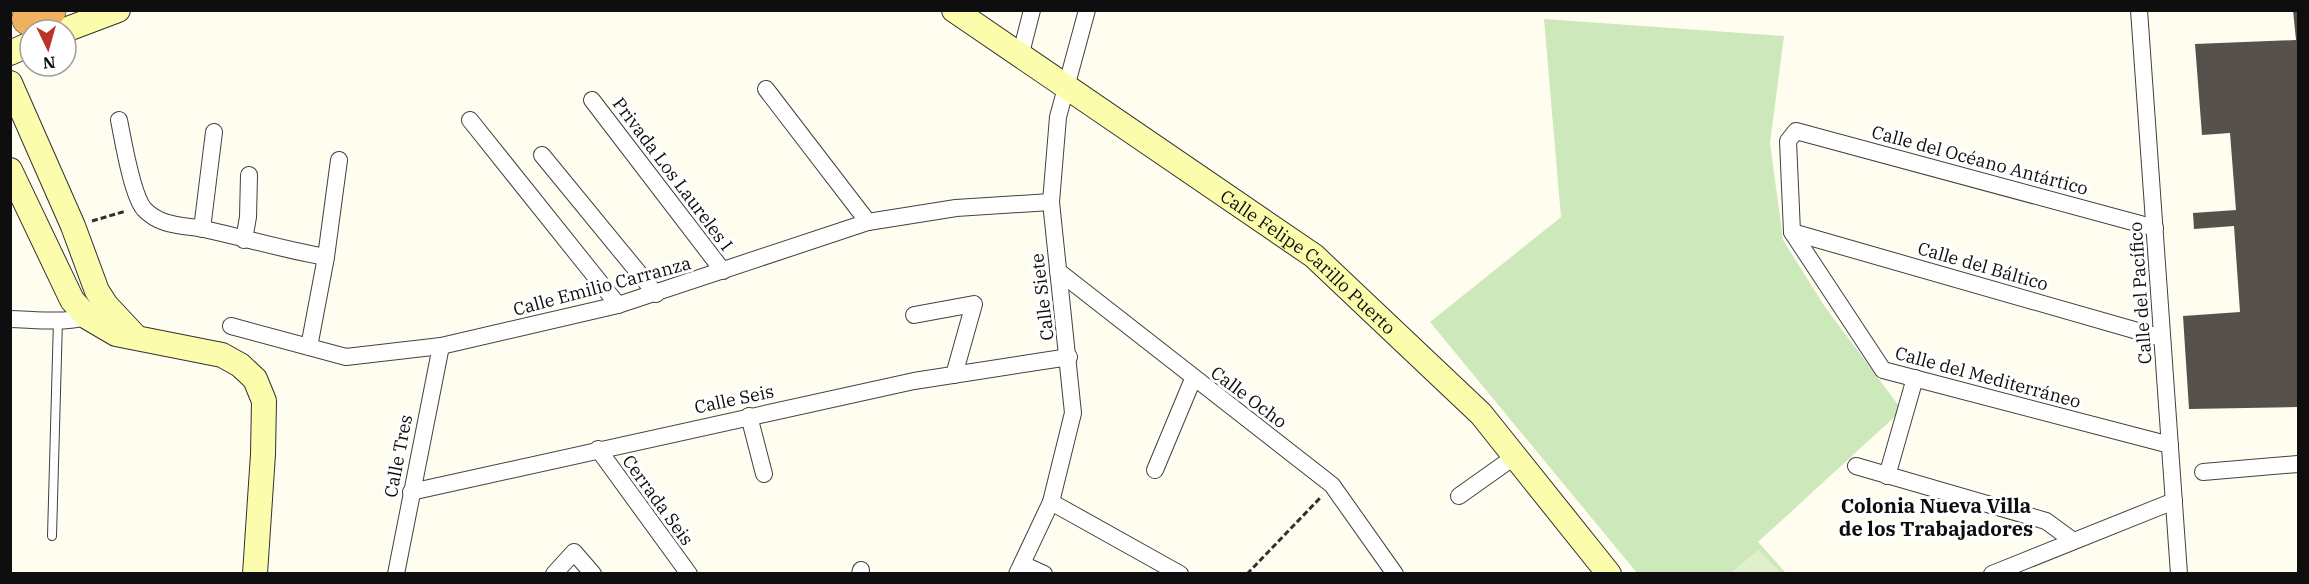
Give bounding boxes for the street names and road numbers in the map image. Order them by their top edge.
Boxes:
street label: Privada Los Laureles I [608,93,738,255]
street label: Calle del Océano Antártico [1869,120,2091,200]
street label: Calle Felipe Carillo Puerto [1216,184,1401,339]
street label: Calle del Pacífico [2124,221,2156,365]
street label: Calle del Báltico [1915,236,2051,296]
street label: Calle Emilio Carranza [510,251,694,321]
street label: Calle Siete [1025,252,1059,342]
street label: Calle del Mediterráneo [1893,341,2083,413]
street label: Calle Ocho [1206,361,1292,433]
street label: Calle Seis [692,379,776,419]
street label: Calle Tres [379,413,417,499]
street label: Cerrada Seis [617,450,699,550]

